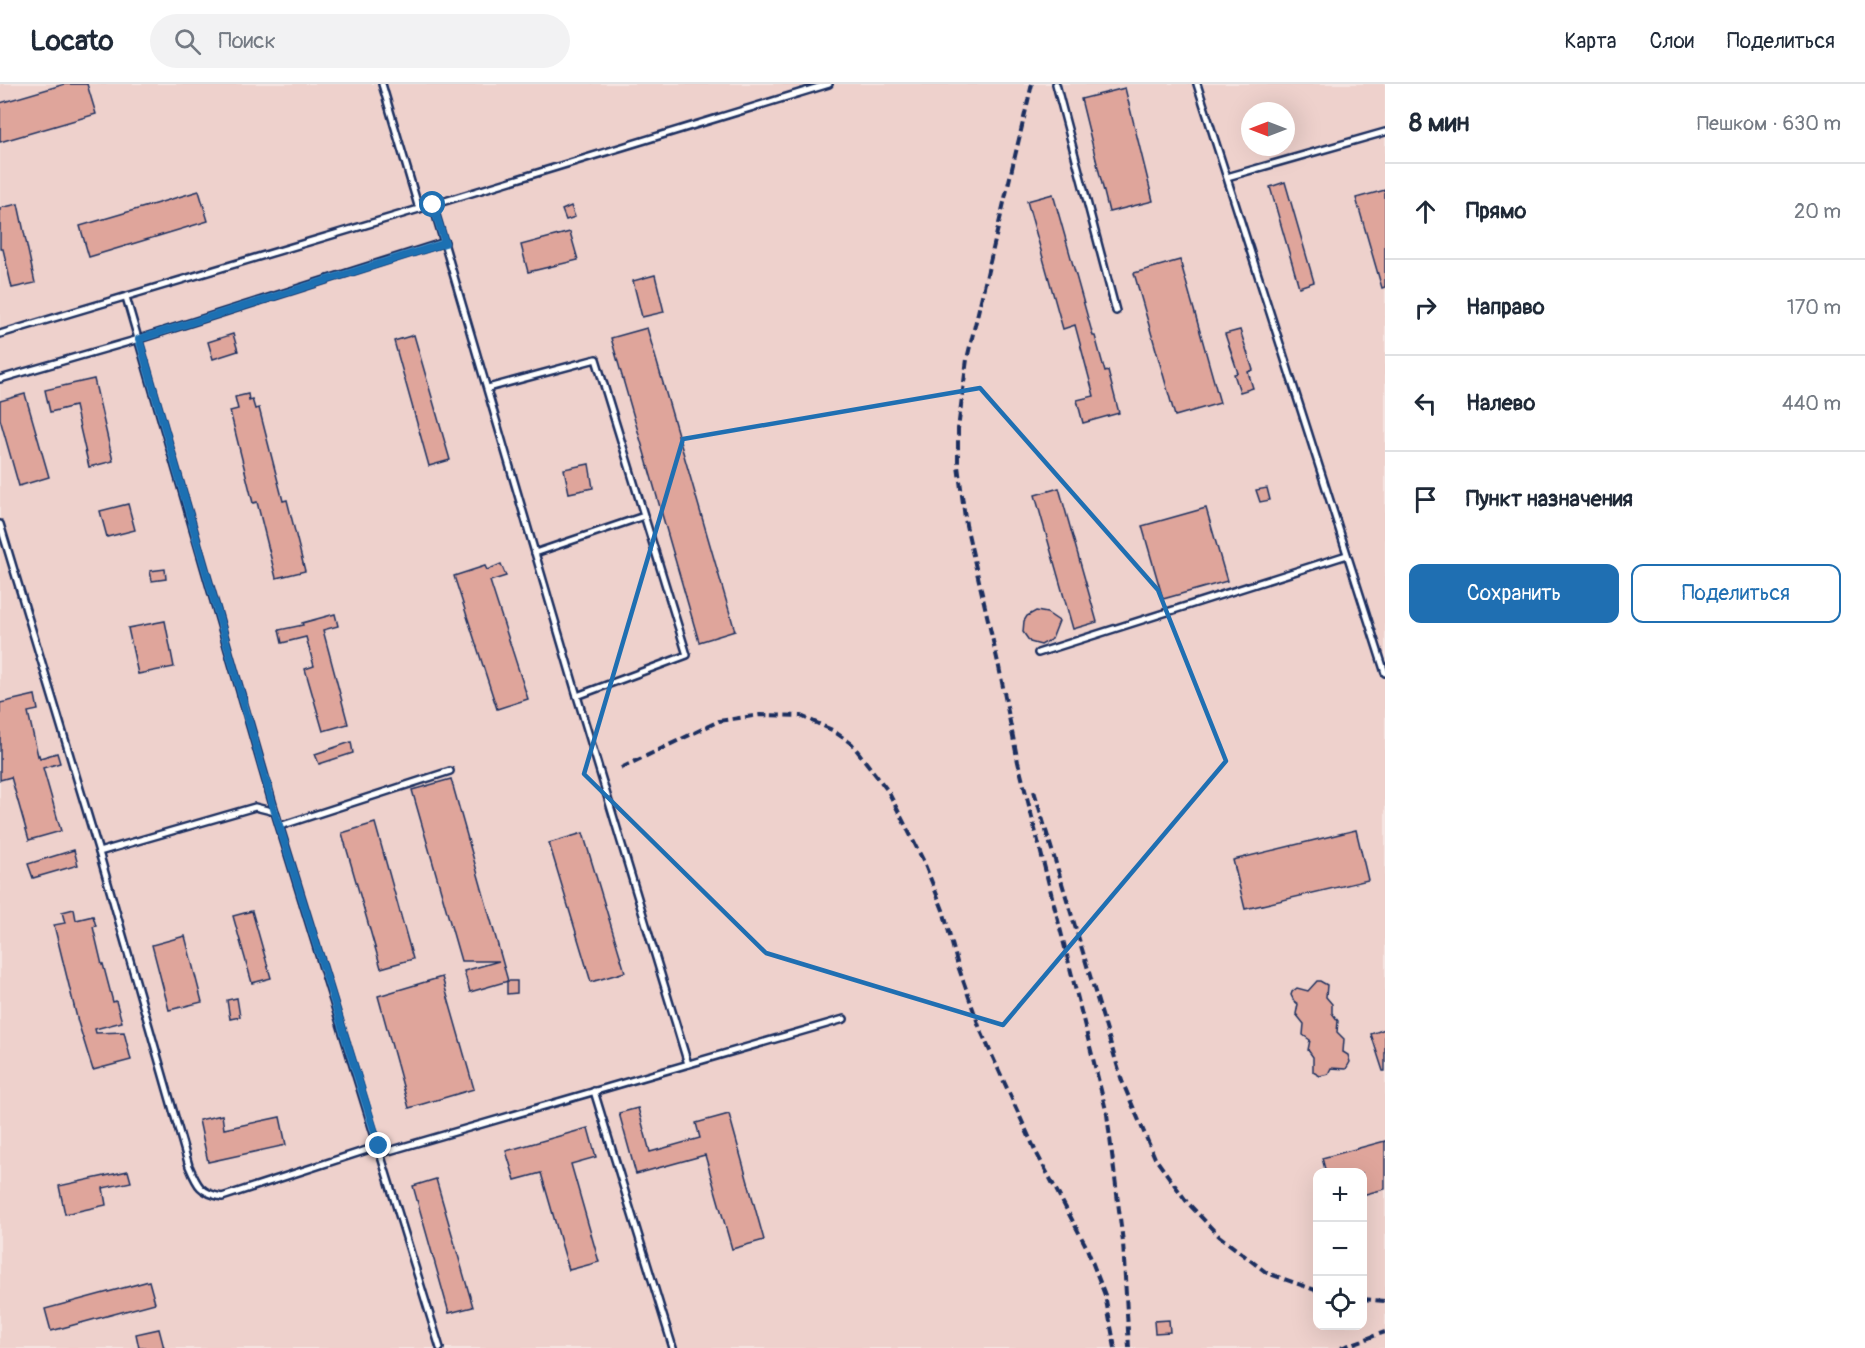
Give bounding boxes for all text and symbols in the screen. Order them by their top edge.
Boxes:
search box [150,14,570,68]
text: Locato [30,24,114,59]
icon: search [171,25,204,58]
text: Поиск [219,27,276,55]
text: Карта [1564,28,1616,55]
text: Слои [1649,28,1694,55]
text: Поделиться [1727,28,1835,55]
north arrow [1241,102,1295,156]
text: 8 мин [1409,107,1469,139]
text: Пешком · 630 m [1697,111,1841,136]
route start [419,191,445,217]
icon: ahead [1409,195,1442,228]
text: Прямо [1466,197,1526,225]
text: 20 m [1794,199,1841,224]
icon: right [1409,291,1442,324]
text: Направо [1466,293,1545,321]
text: 170 m [1787,295,1841,320]
icon: left [1409,387,1442,420]
text: Налево [1466,389,1535,417]
text: 440 m [1782,391,1841,416]
icon: arrive [1409,483,1442,516]
text: Пункт назначения [1466,485,1633,513]
button: Сохранить [1409,564,1619,623]
button: Поделиться [1631,564,1841,623]
route end [365,1132,391,1158]
map controls [1313,1168,1367,1330]
button: + [1313,1168,1367,1222]
button: − [1313,1222,1367,1276]
button: locate [1313,1276,1367,1330]

